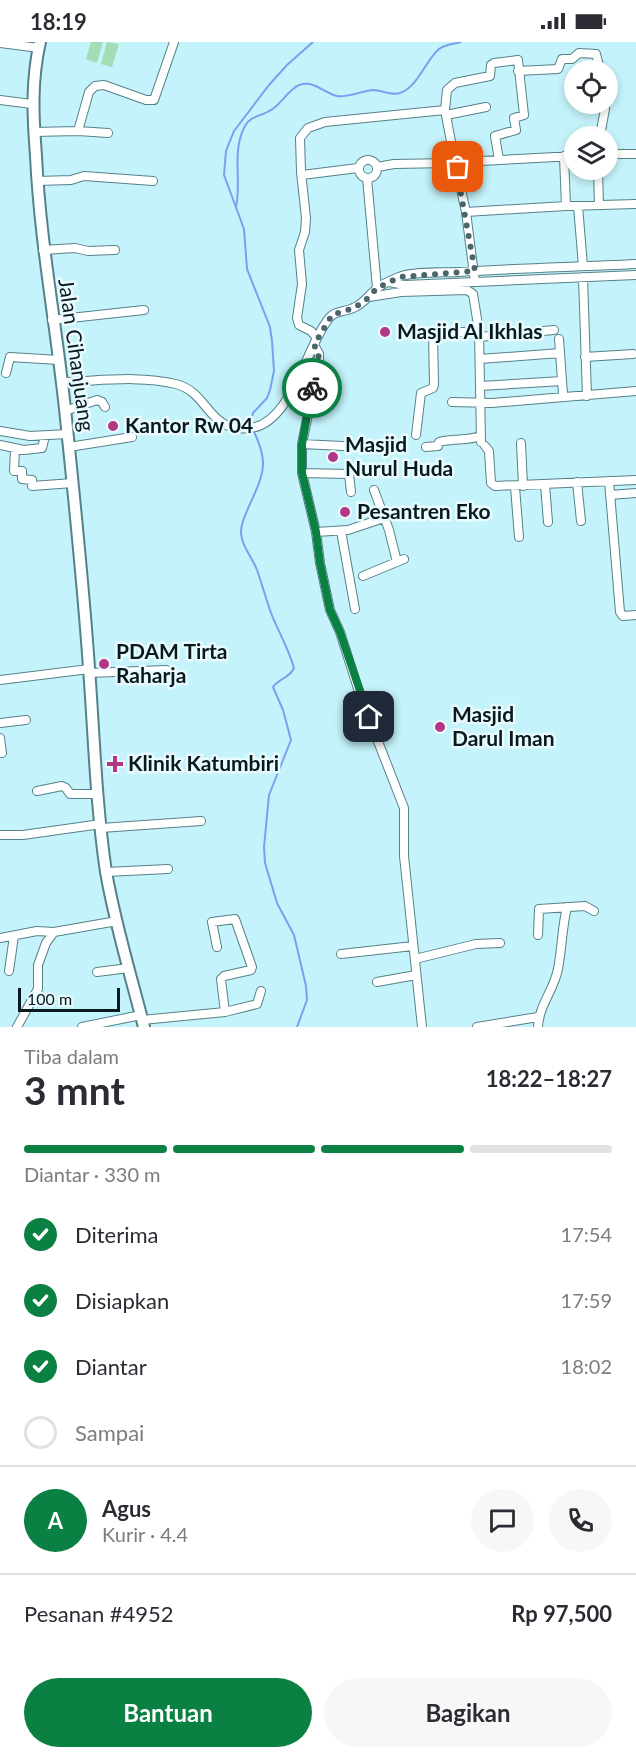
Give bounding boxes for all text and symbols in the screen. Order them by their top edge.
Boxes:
text: 18:19 [30,8,87,35]
map controls [564,60,618,180]
button: locate [564,60,618,114]
button: layers [564,126,618,180]
pin [432,141,483,192]
icon: bag [441,150,474,183]
street label: Jalan Cihanjuang [54,277,101,433]
place label: Masjid Al Ikhlas [397,318,543,343]
marker: Masjid Al Ikhlas [378,325,392,339]
courier [282,358,342,418]
icon: bike [296,372,329,405]
place label: Kantor Rw 04 [125,412,253,437]
marker: Kantor Rw 04 [106,419,120,433]
place label: Masjid Nurul Huda [345,431,453,480]
marker: Masjid Nurul Huda [326,450,340,464]
place label: Pesantren Eko [357,498,491,523]
marker: Pesantren Eko [338,505,352,519]
place label: PDAM Tirta Raharja [116,638,228,687]
marker: PDAM Tirta Raharja [97,657,111,671]
pin [343,691,394,742]
icon: home [352,700,385,733]
place label: Masjid Darul Iman [452,701,555,750]
marker: Masjid Darul Iman [433,720,447,734]
place label: Klinik Katumbiri [128,750,279,775]
marker: Klinik Katumbiri [106,755,124,773]
scale bar [18,985,120,1013]
text: 100 m [27,989,72,1008]
text: Tiba dalam [24,1044,119,1068]
text: 18:22–18:27 [486,1065,612,1092]
text: 3 mnt [24,1067,125,1113]
text: Diantar · 330 m [24,1162,161,1186]
icon: check [24,1218,57,1251]
text: Diterima [75,1221,159,1248]
text: 17:54 [561,1222,612,1246]
icon: check [24,1284,57,1317]
text: Disiapkan [75,1287,169,1314]
text: 17:59 [561,1288,612,1312]
icon: check [24,1350,57,1383]
text: Diantar [75,1353,147,1380]
text: 18:02 [561,1354,612,1378]
text: Sampai [75,1419,144,1446]
button: chat [471,1489,534,1552]
button: phone [549,1489,612,1552]
text: Agus [102,1495,151,1522]
text: A [48,1507,63,1534]
text: Kurir · 4.4 [102,1522,188,1546]
text: Pesanan #4952 [24,1600,174,1627]
text: Rp 97,500 [511,1600,612,1627]
button: Bantuan [24,1678,312,1747]
button: Bagikan [324,1678,612,1747]

